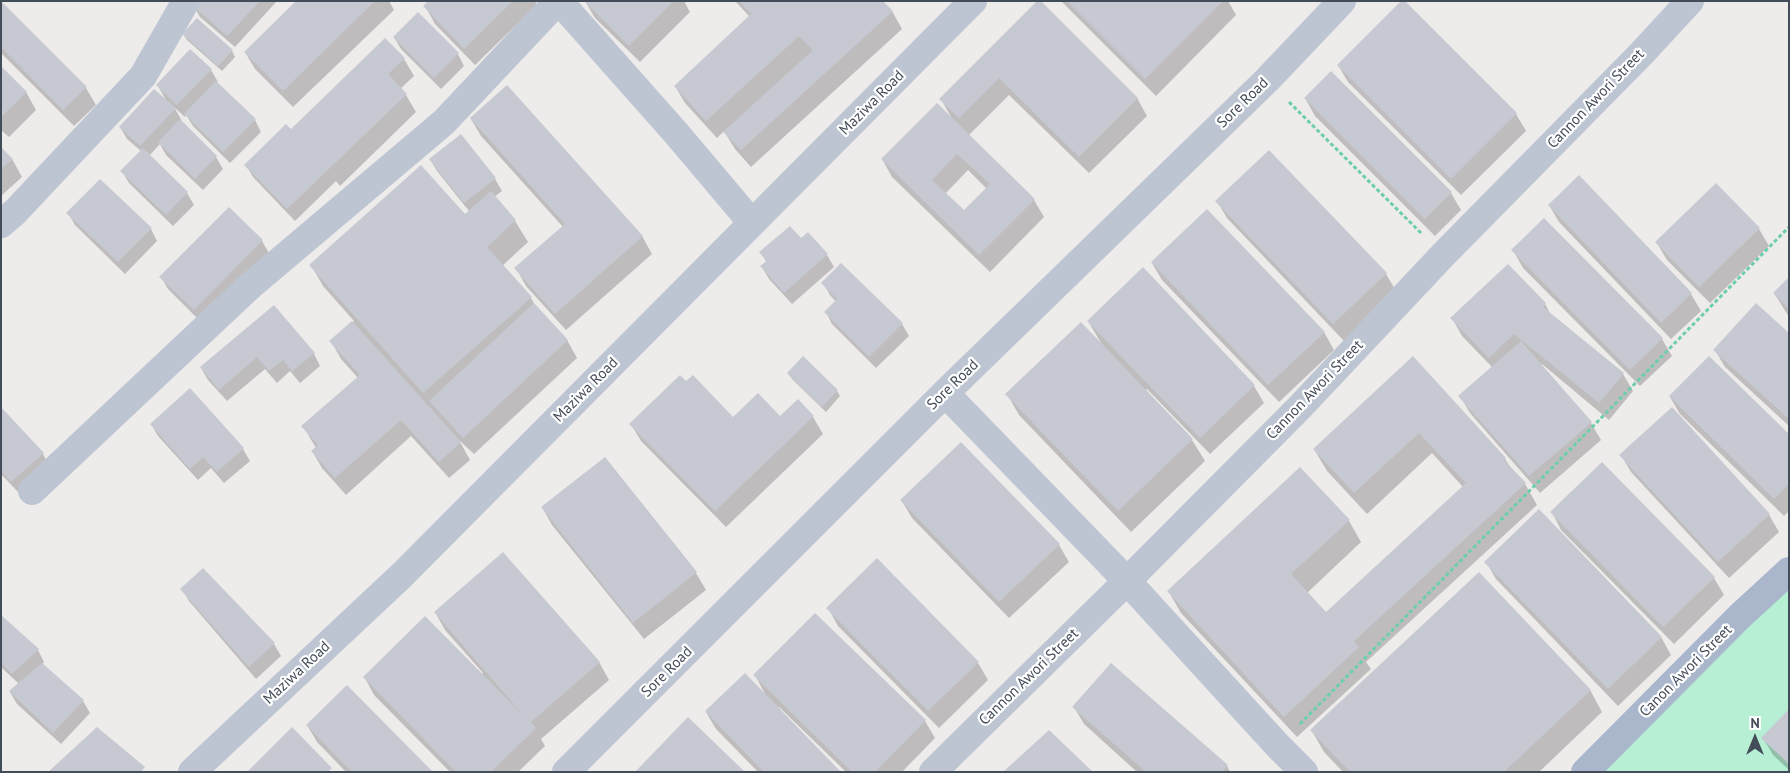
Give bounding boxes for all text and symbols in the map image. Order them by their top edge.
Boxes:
street label: Cannon Awori Street [1544,46,1648,152]
street label: Maziwa Road [836,67,908,139]
street label: Sore Road [1214,74,1272,132]
street label: Cannon Awori Street [1263,337,1367,443]
street label: Maziwa Road [550,354,622,426]
street label: Sore Road [924,356,982,414]
street label: Canon Awori Street [1636,621,1736,721]
street label: Cannon Awori Street [976,625,1082,729]
street label: Maziwa Road [260,638,334,708]
street label: Sore Road [638,643,696,701]
north arrow [1730,713,1780,763]
text: N [1750,714,1760,732]

